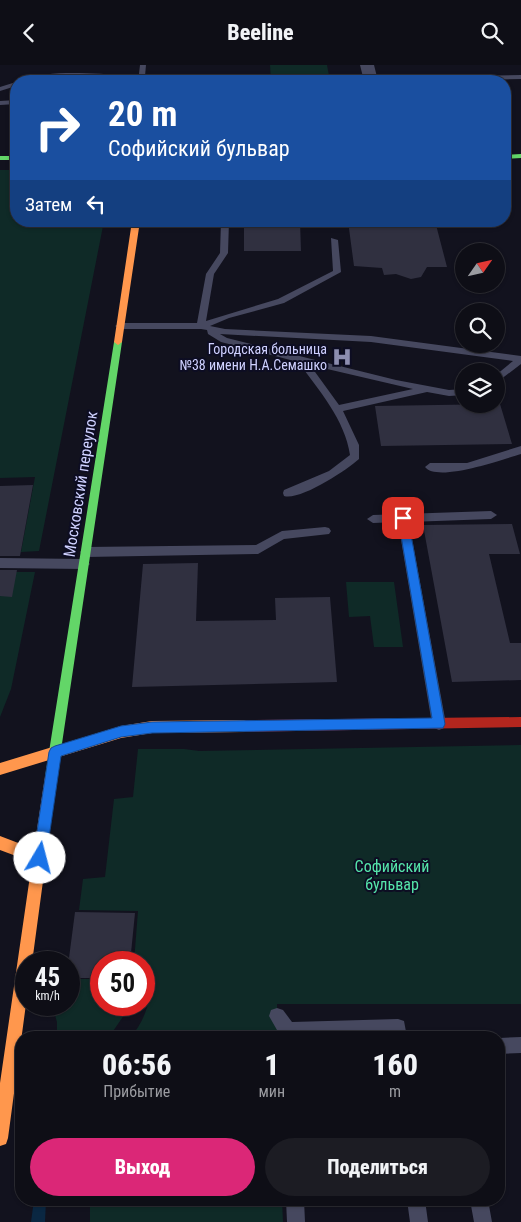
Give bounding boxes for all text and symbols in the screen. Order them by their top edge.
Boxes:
icon: back [15,19,43,47]
icon: search [478,19,506,47]
text: Beeline [227,20,294,45]
text: 20 m [108,94,177,135]
icon: right [25,95,90,160]
text: Софийский бульвар [108,136,290,161]
icon: left [82,190,110,218]
text: Затем [25,193,72,216]
north arrow [455,243,505,293]
map controls [455,243,505,413]
button: search [455,303,505,353]
place label: Городская больница №38 имени Н.А.Семашко [180,341,327,373]
hospital icon: Городская больница №38 имени Н.А.Семашко [331,346,353,368]
button: layers [455,363,505,413]
street label: Московский переулок [60,410,101,558]
pin [382,497,424,539]
icon: arrive [389,504,417,532]
position arrow [13,831,65,883]
park label: Софийский бульвар [355,857,429,894]
speed limit sign: 50 [90,951,155,1016]
text: 45 [35,963,60,992]
text: km/h [35,989,60,1003]
text: 06:56 [102,1047,172,1082]
text: 1 [264,1047,279,1082]
text: 160 [372,1047,418,1082]
text: Прибытие [103,1082,170,1101]
text: мин [259,1082,285,1101]
text: m [389,1082,401,1101]
button: Выход [30,1138,255,1196]
button: Поделиться [265,1138,490,1196]

